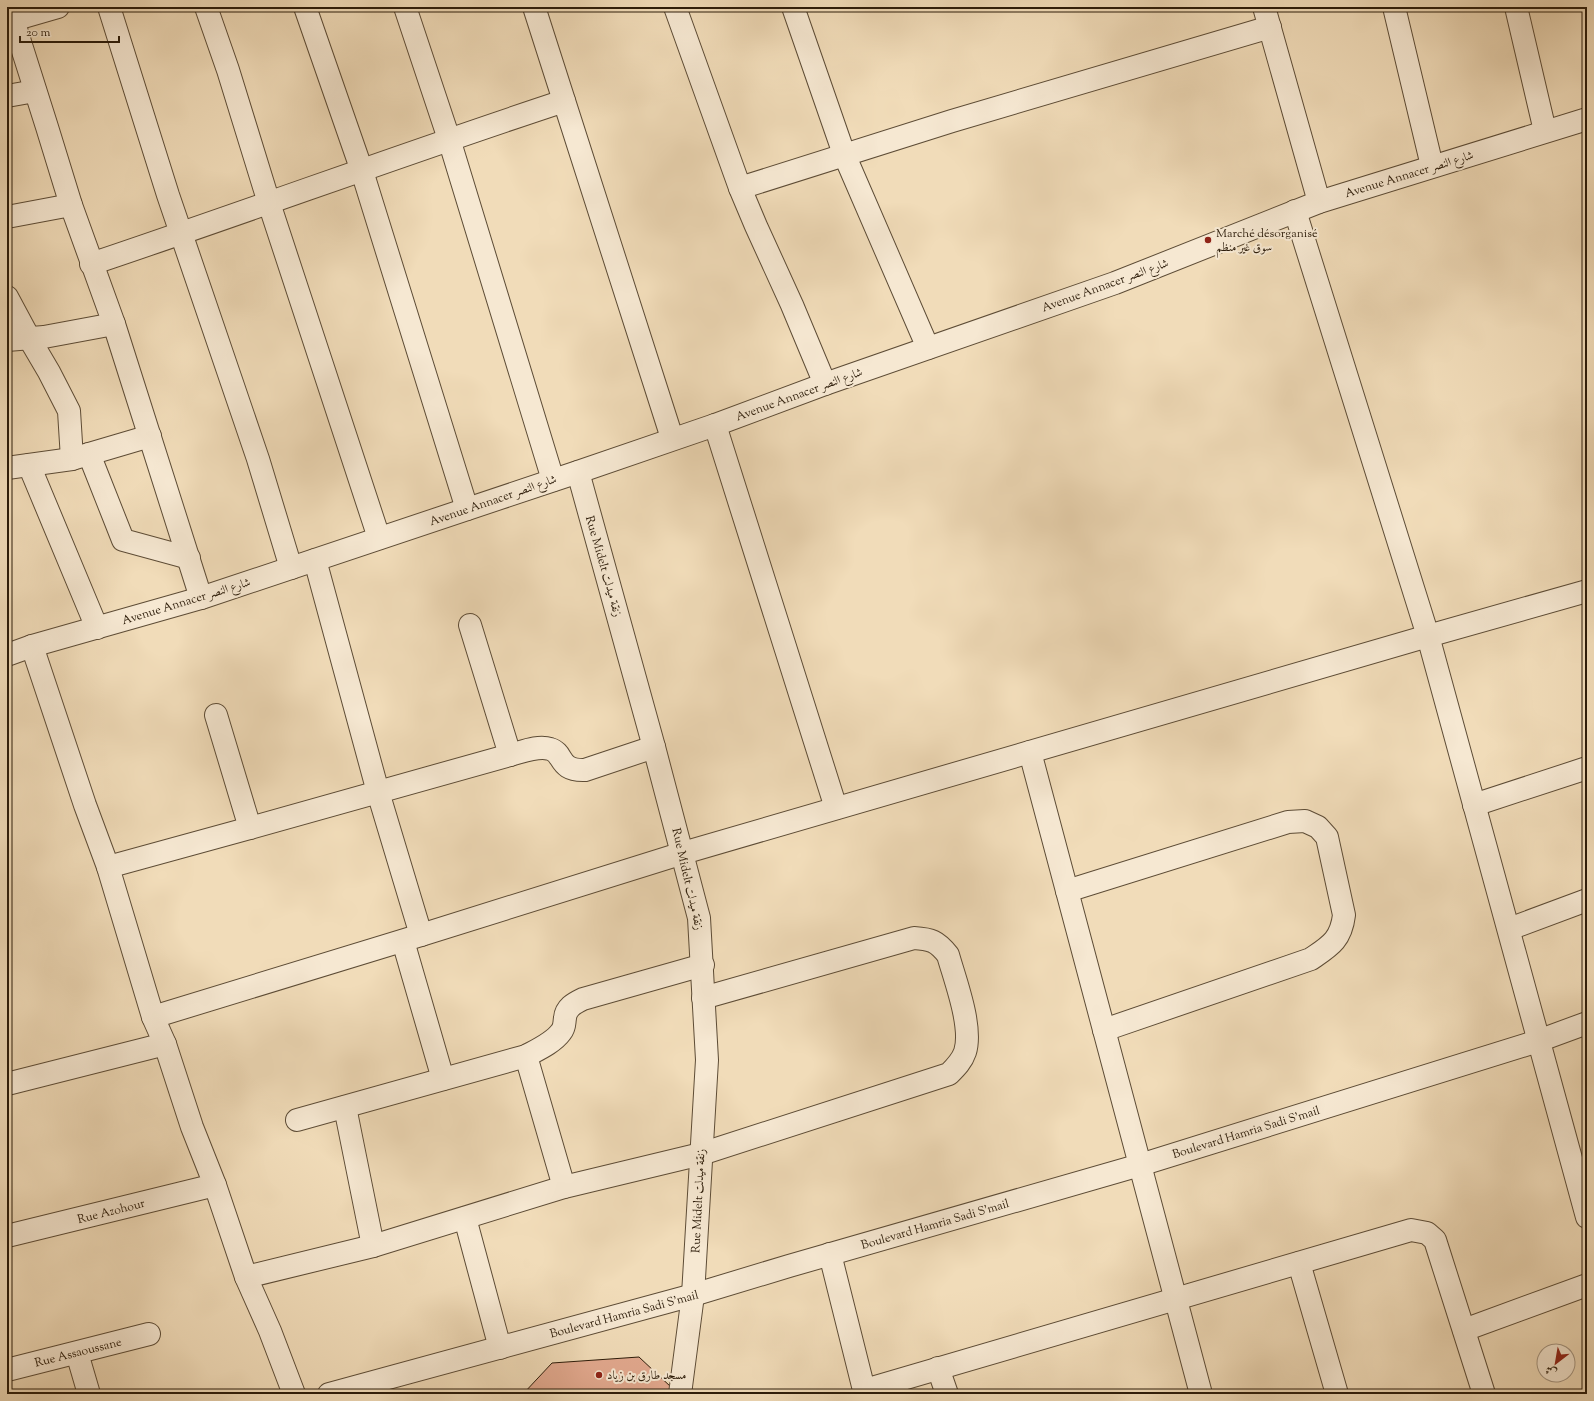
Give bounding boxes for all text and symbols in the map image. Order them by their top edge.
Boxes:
scale bar [20,18,119,44]
text: 20 m [26,24,51,42]
street label: Avenue Annacer شارع النصر [1343,147,1476,204]
place label: Marché désorganisé سوق غير منظم [1216,225,1318,258]
marker: Marché désorganisé سوق غير منظم [1203,235,1213,245]
street label: Avenue Annacer شارع النصر [1039,255,1172,318]
street label: Avenue Annacer شارع النصر [733,364,866,427]
street label: Avenue Annacer شارع النصر [427,471,560,532]
street label: Rue Midelt زنقة ميدلت [580,514,626,619]
street label: Avenue Annacer شارع النصر [120,574,253,631]
street label: Rue Midelt زنقة ميدلت [667,826,708,932]
street label: Boulevard Hamria Sadi S'mail [1170,1102,1323,1164]
street label: Rue Midelt زنقة ميدلت [687,1148,711,1254]
street label: Rue Azohour [76,1195,147,1229]
street label: Boulevard Hamria Sadi S'mail [859,1195,1012,1255]
street label: Boulevard Hamria Sadi S'mail [548,1286,701,1344]
street label: Rue Assaoussane [33,1333,124,1372]
north arrow [1536,1343,1576,1383]
text: ش [1542,1361,1560,1380]
place label: مسجد طارق بن زياد [607,1367,686,1385]
marker: مسجد طارق بن زياد [594,1370,604,1380]

